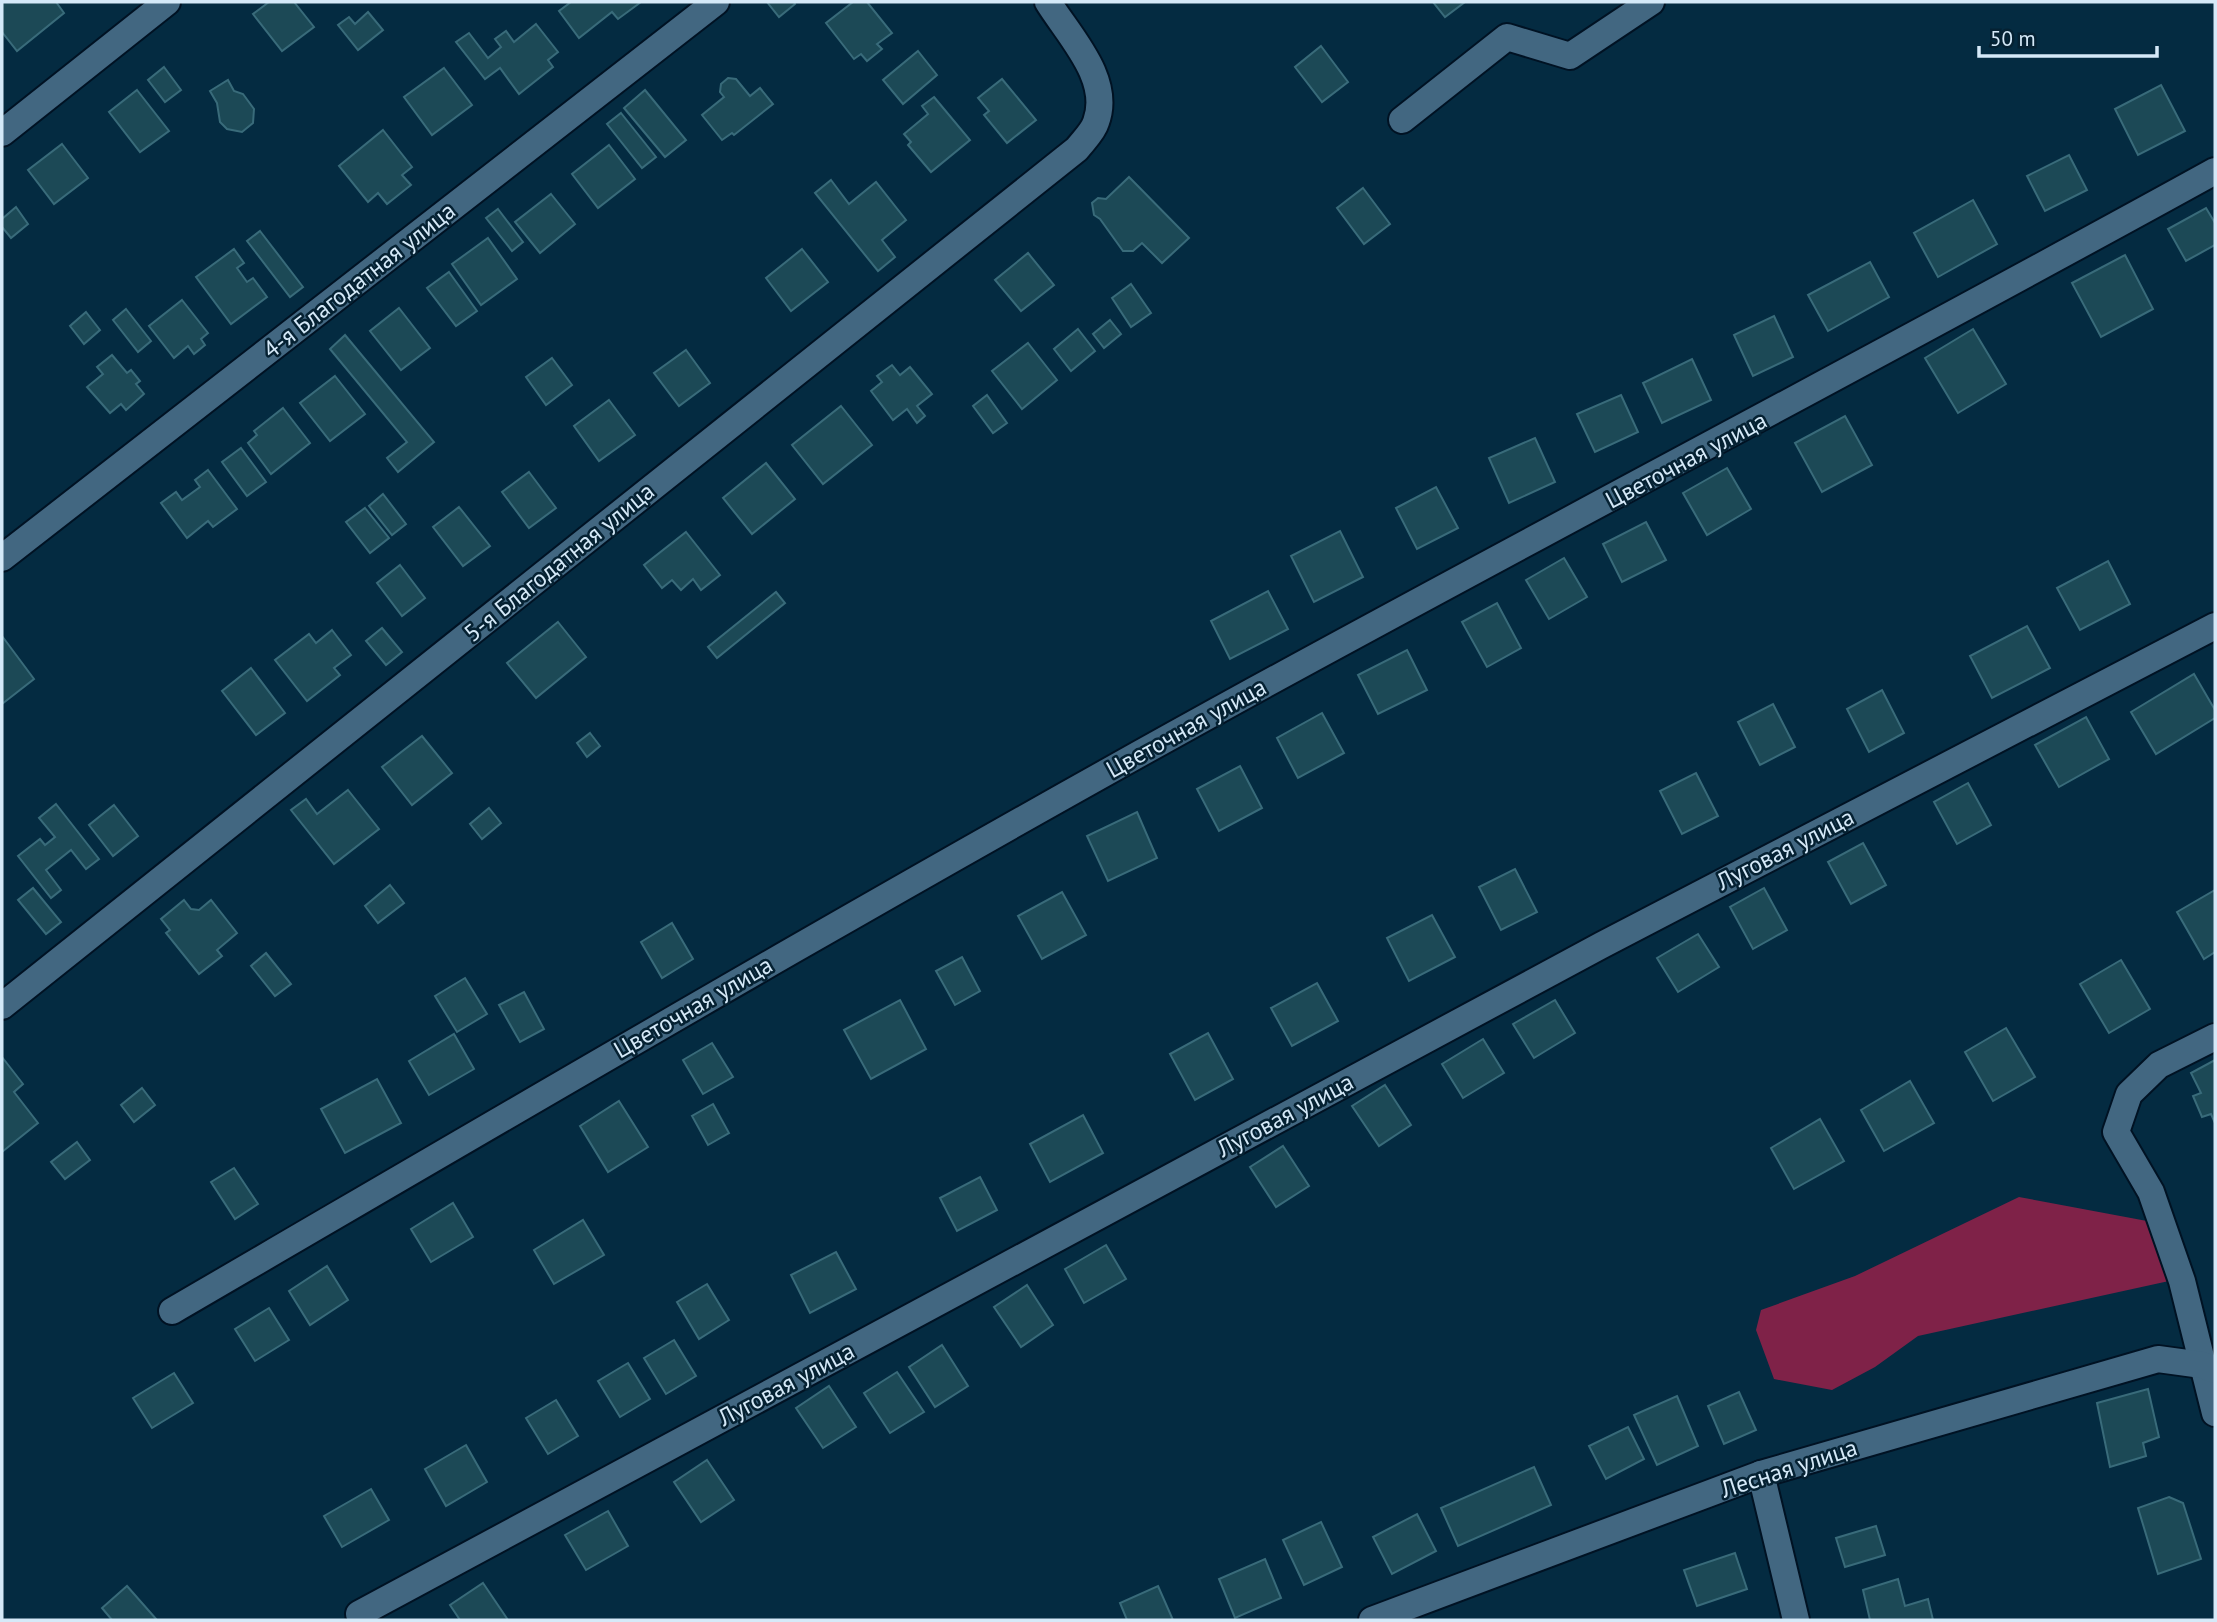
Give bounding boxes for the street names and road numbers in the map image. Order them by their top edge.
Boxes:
street label: 4-я Благодатная улица [256,195,462,365]
street label: Цветочная улица [1600,404,1772,516]
street label: 5-я Благодатная улица [458,476,660,648]
street label: Цветочная улица [1101,671,1271,785]
street label: Луговая улица [1710,801,1859,897]
street label: Цветочная улица [608,949,778,1065]
street label: Луговая улица [1211,1066,1359,1164]
street label: Луговая улица [712,1335,860,1433]
street label: Лесная улица [1716,1431,1861,1505]

